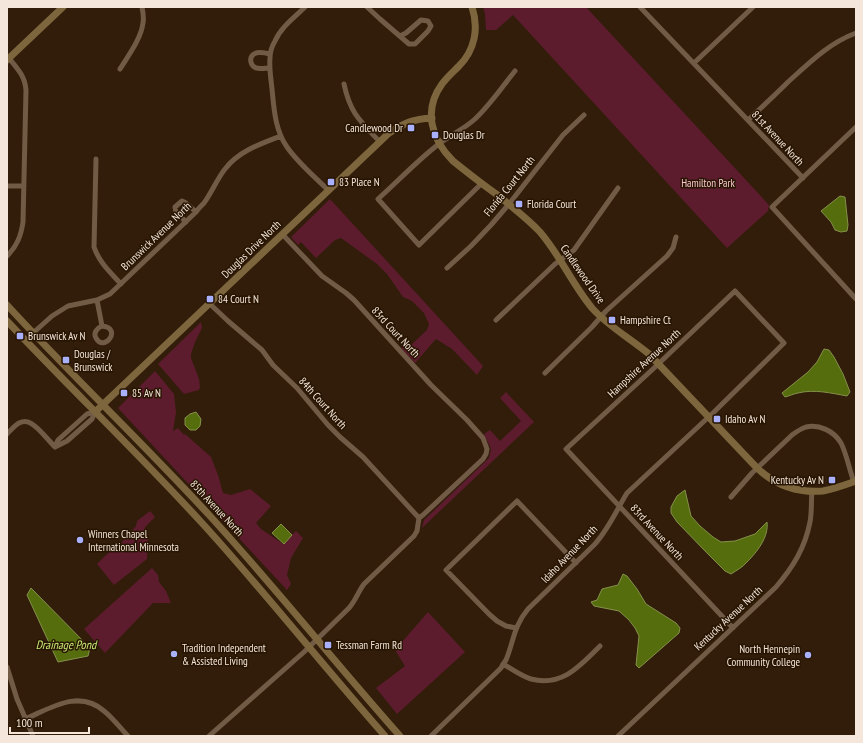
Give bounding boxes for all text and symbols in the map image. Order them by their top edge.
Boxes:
street label: 81st Avenue North [749,107,807,169]
place label: Candlewood Dr [345,121,403,135]
marker: Candlewood Dr [406,123,416,133]
place label: Douglas Dr [443,128,485,142]
marker: Douglas Dr [430,130,440,140]
street label: Florida Court North [480,153,538,219]
place label: 83 Place N [339,175,380,189]
park label: Hamilton Park [681,176,736,190]
marker: 83 Place N [326,177,336,187]
place label: Florida Court [527,197,576,211]
street label: Brunswick Avenue North [118,199,194,273]
marker: Florida Court [514,199,524,209]
street label: Douglas Drive North [218,217,284,281]
street label: Candlewood Drive [558,242,609,307]
place label: 84 Court N [218,292,259,306]
marker: 84 Court N [205,294,215,304]
street label: 83rd Court North [369,304,423,361]
place label: Hampshire Ct [620,313,671,327]
marker: Hampshire Ct [607,315,617,325]
street label: Hampshire Avenue North [605,325,684,400]
place label: Brunswick Av N [28,329,85,343]
marker: Brunswick Av N [15,331,25,341]
place label: Douglas / Brunswick [74,347,113,374]
marker: Douglas / Brunswick [61,355,71,365]
street label: 84th Court North [296,374,350,432]
place label: 85 Av N [132,386,161,400]
marker: 85 Av N [119,388,129,398]
place label: Idaho Av N [725,412,765,426]
marker: Idaho Av N [712,414,722,424]
place label: Kentucky Av N [771,473,824,487]
marker: Kentucky Av N [827,475,837,485]
street label: 85th Avenue North [187,477,247,539]
street label: 83rd Avenue North [627,501,687,563]
street label: Idaho Avenue North [538,522,600,586]
place label: Winners Chapel International Minnesota [88,527,179,554]
marker: Winners Chapel International Minnesota [75,535,85,545]
street label: Kentucky Avenue North [691,583,765,653]
water label: Drainage Pond [36,637,98,652]
place label: Tessman Farm Rd [336,638,402,652]
marker: Tessman Farm Rd [323,640,333,650]
place label: Tradition Independent & Assisted Living [182,641,266,668]
place label: North Hennepin Community College [727,642,800,669]
marker: Tradition Independent & Assisted Living [169,649,179,659]
marker: North Hennepin Community College [803,650,813,660]
scale bar [10,709,89,735]
text: 100 m [16,715,43,730]

